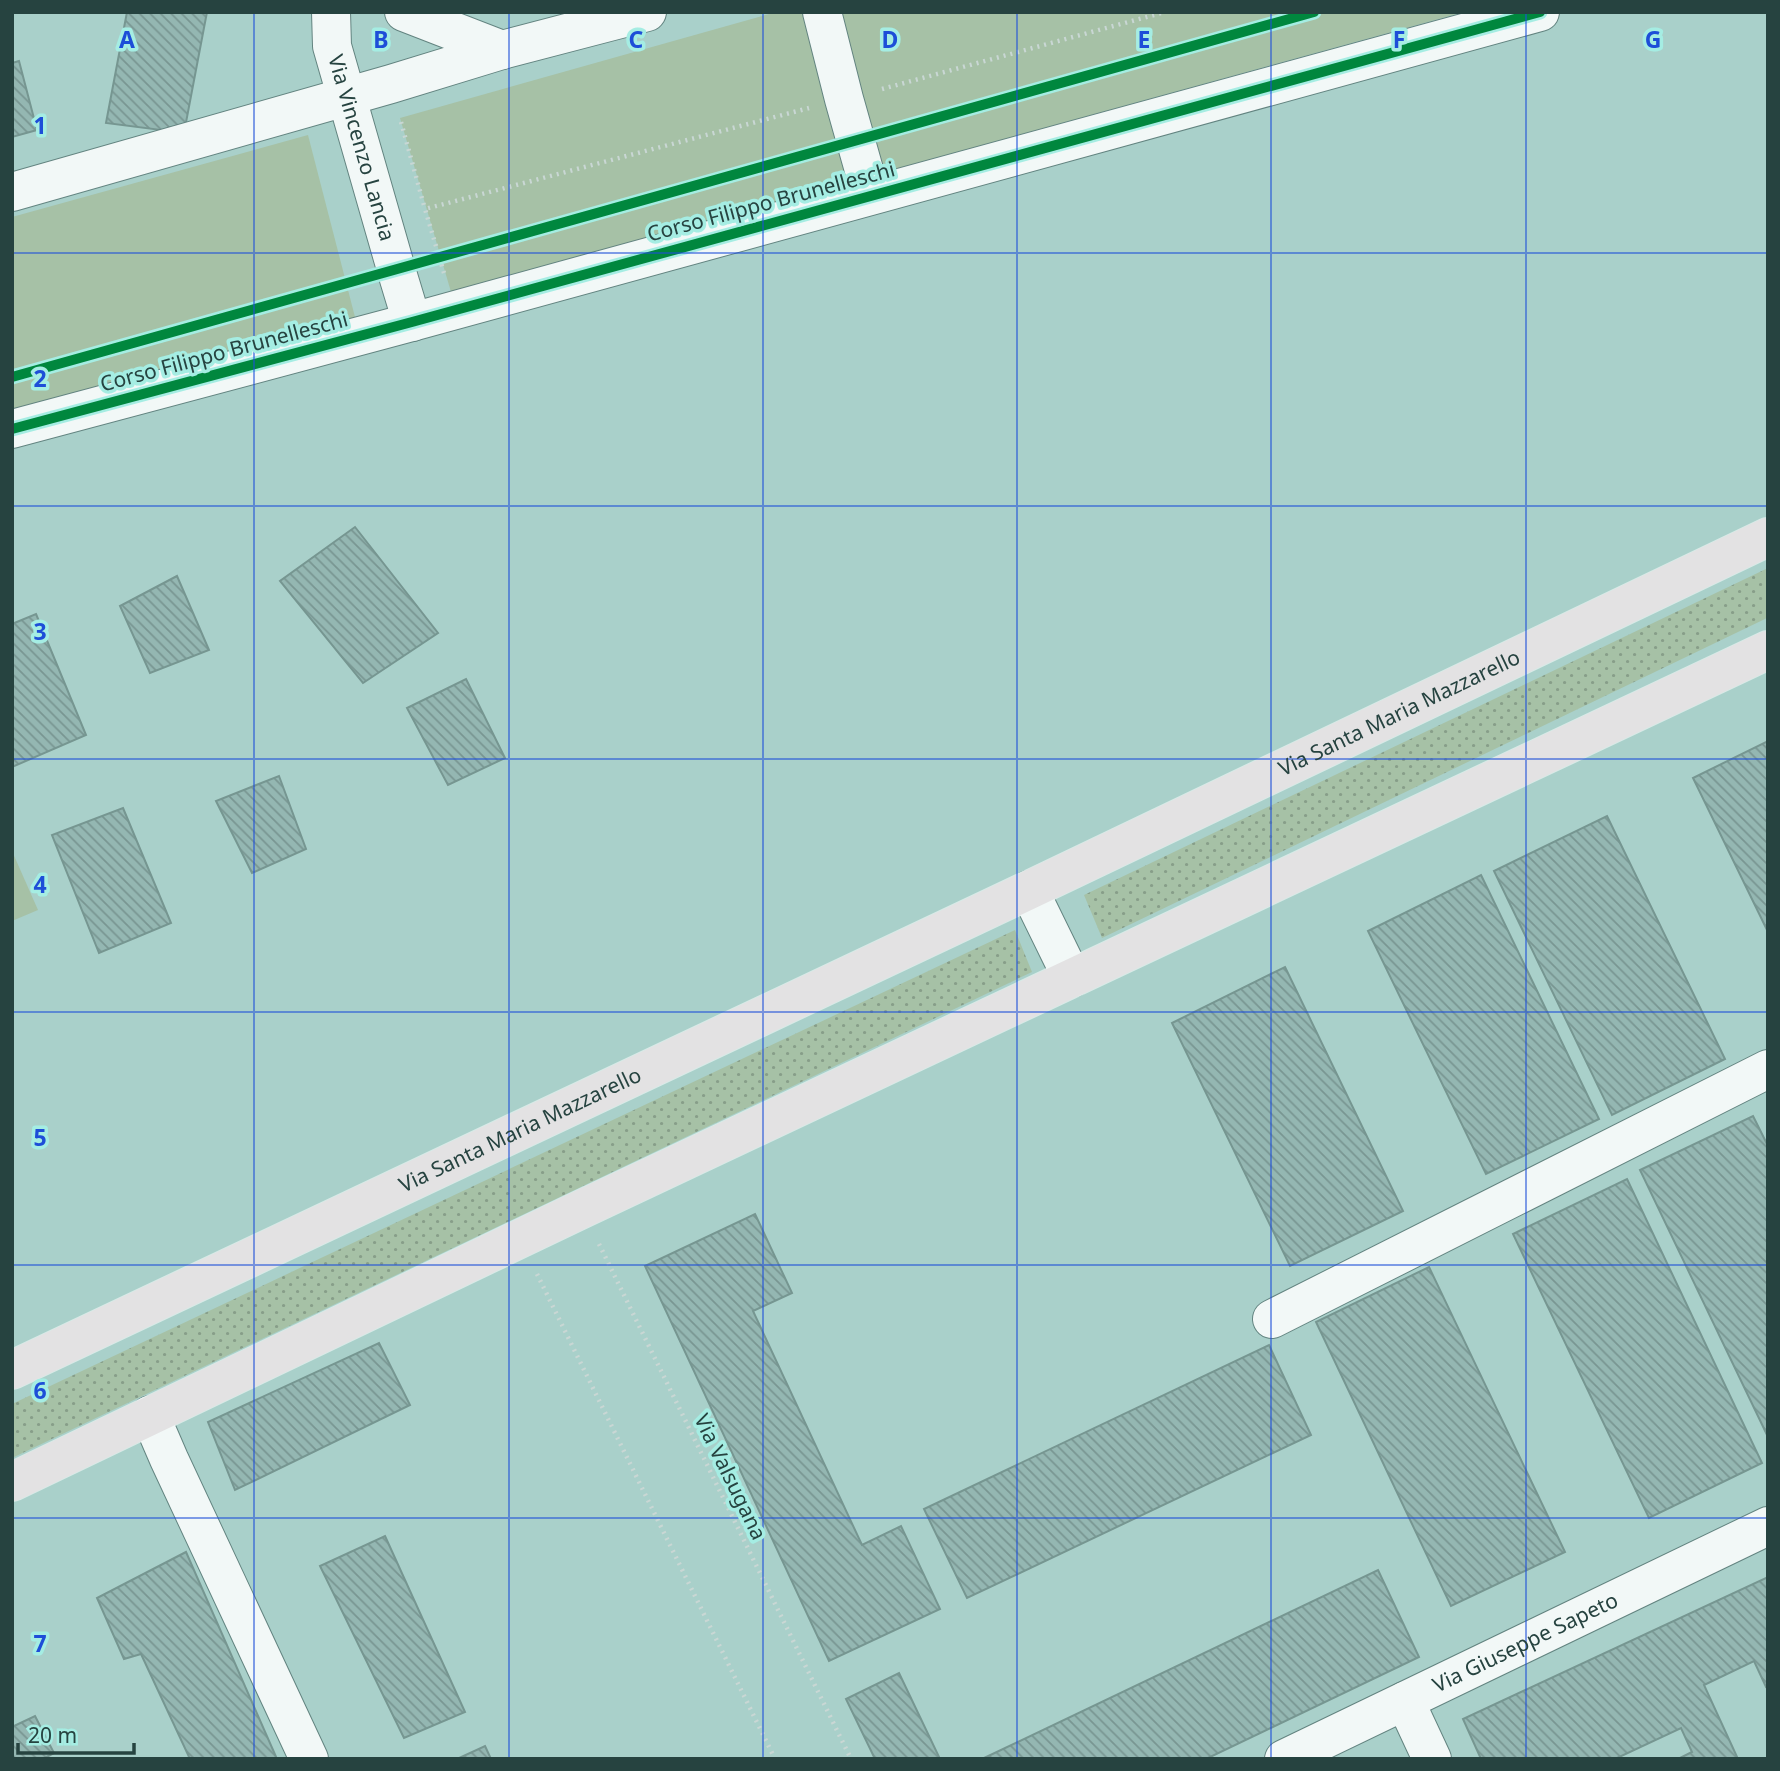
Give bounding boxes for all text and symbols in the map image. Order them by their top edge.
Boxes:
text: A [119,23,135,55]
text: B [373,23,389,55]
text: C [629,23,644,55]
text: D [882,23,898,55]
text: E [1138,23,1150,55]
text: F [1393,23,1405,55]
text: G [1645,23,1661,55]
street label: Via Vincenzo Lancia [322,51,402,244]
text: 1 [33,109,47,141]
street label: Corso Filippo Brunelleschi [644,154,898,248]
street label: Corso Filippo Brunelleschi [97,304,351,398]
text: 2 [33,362,47,394]
text: 3 [33,615,47,647]
street label: Via Santa Maria Mazzarello [1273,643,1524,782]
text: 4 [33,868,47,900]
street label: Via Santa Maria Mazzarello [394,1060,645,1198]
text: 5 [33,1121,47,1153]
text: 6 [33,1374,47,1406]
street label: Via Valsugana [688,1409,774,1544]
street label: Via Giuseppe Sapeto [1428,1585,1622,1698]
text: 7 [33,1627,47,1659]
scale bar [18,1712,133,1756]
text: 20 m [28,1721,77,1749]

